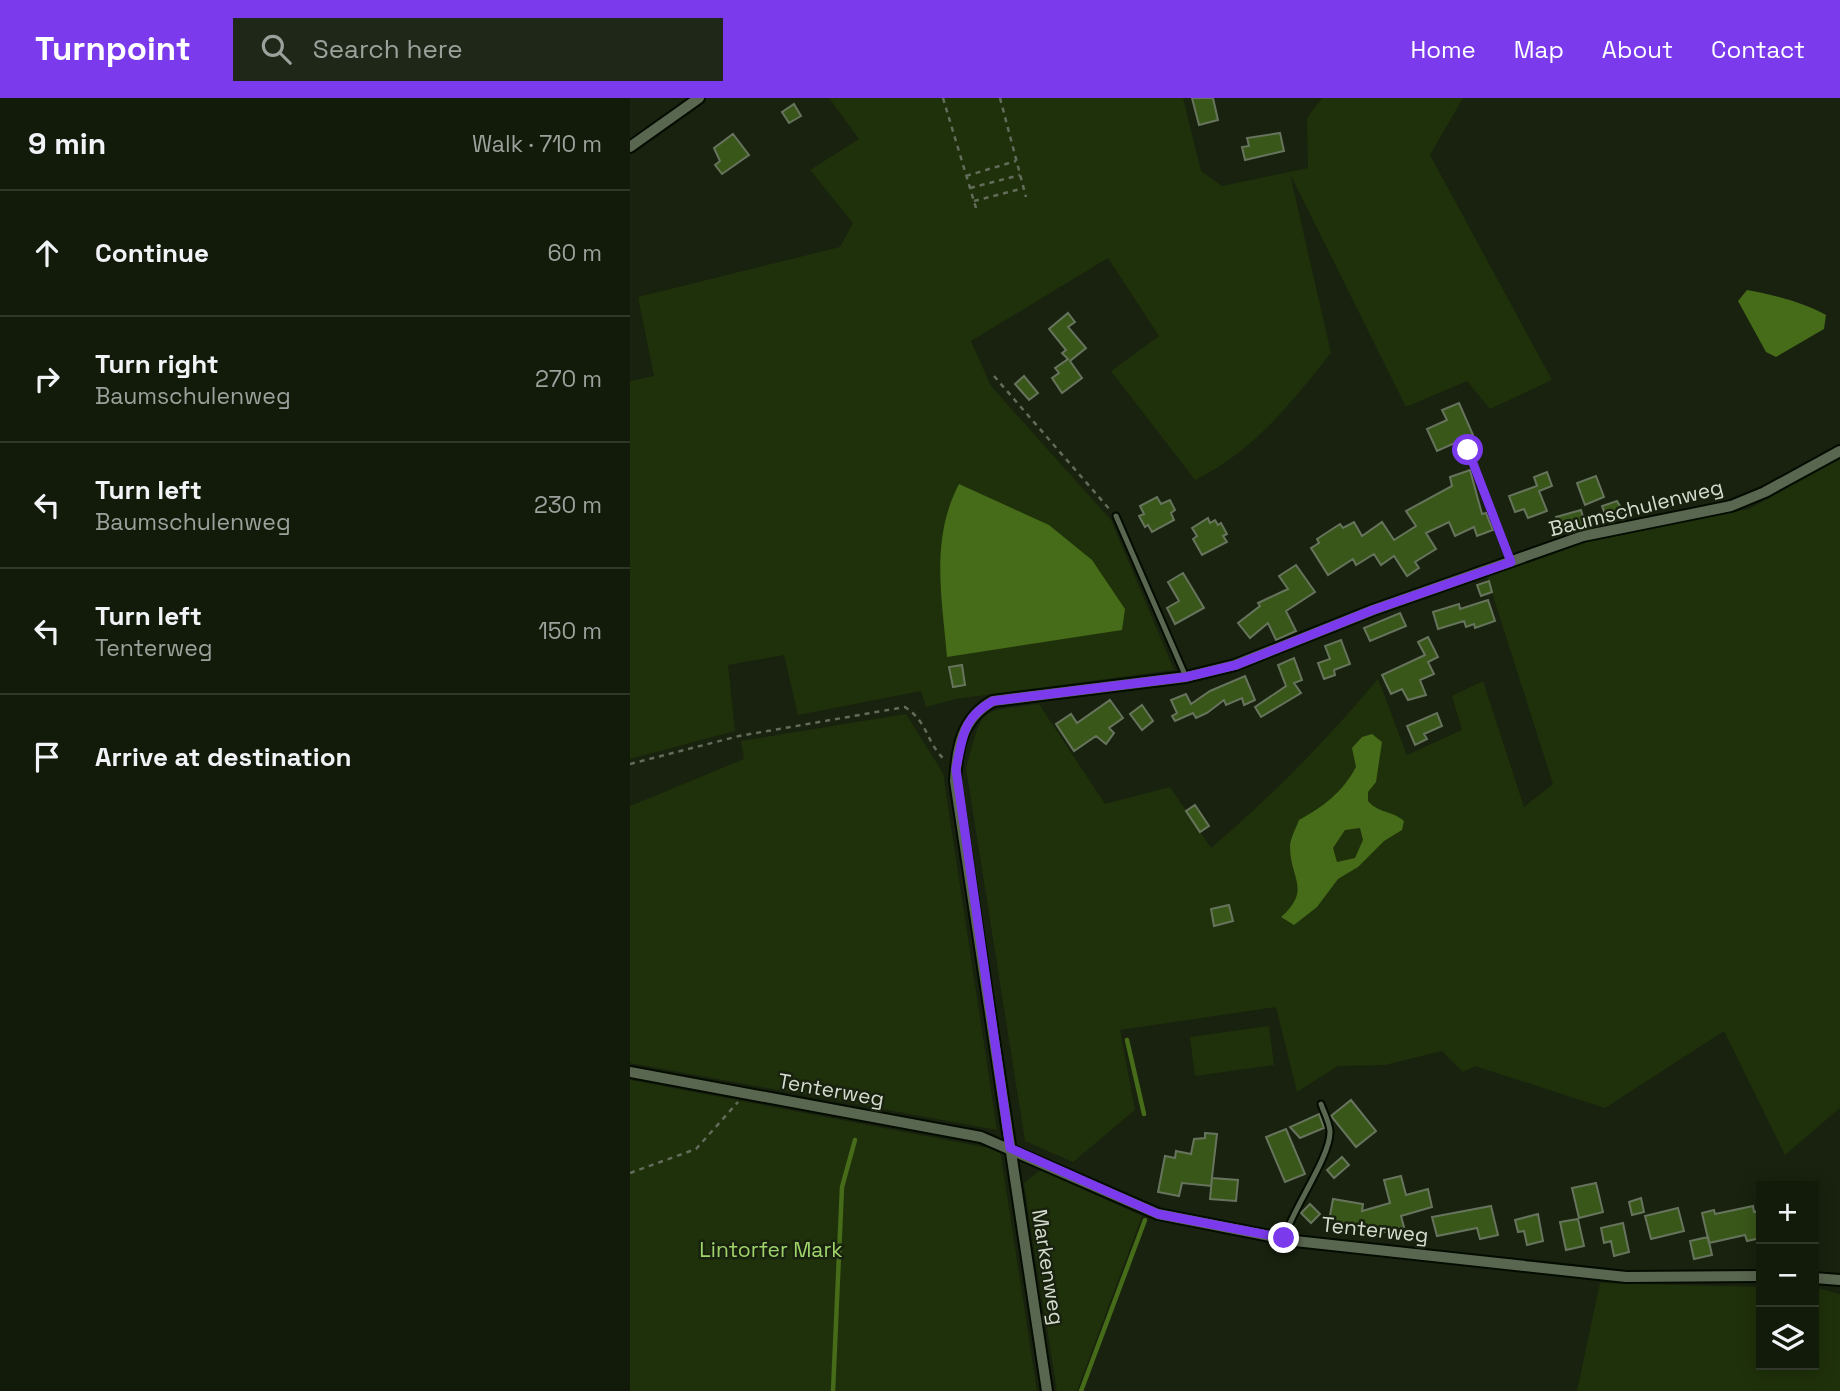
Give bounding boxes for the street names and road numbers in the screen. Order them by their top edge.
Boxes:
street label: Baumschulenweg [1546,473,1726,542]
street label: Tenterweg [776,1067,886,1112]
street label: Markenweg [1026,1207,1071,1327]
street label: Tenterweg [1320,1210,1430,1249]

